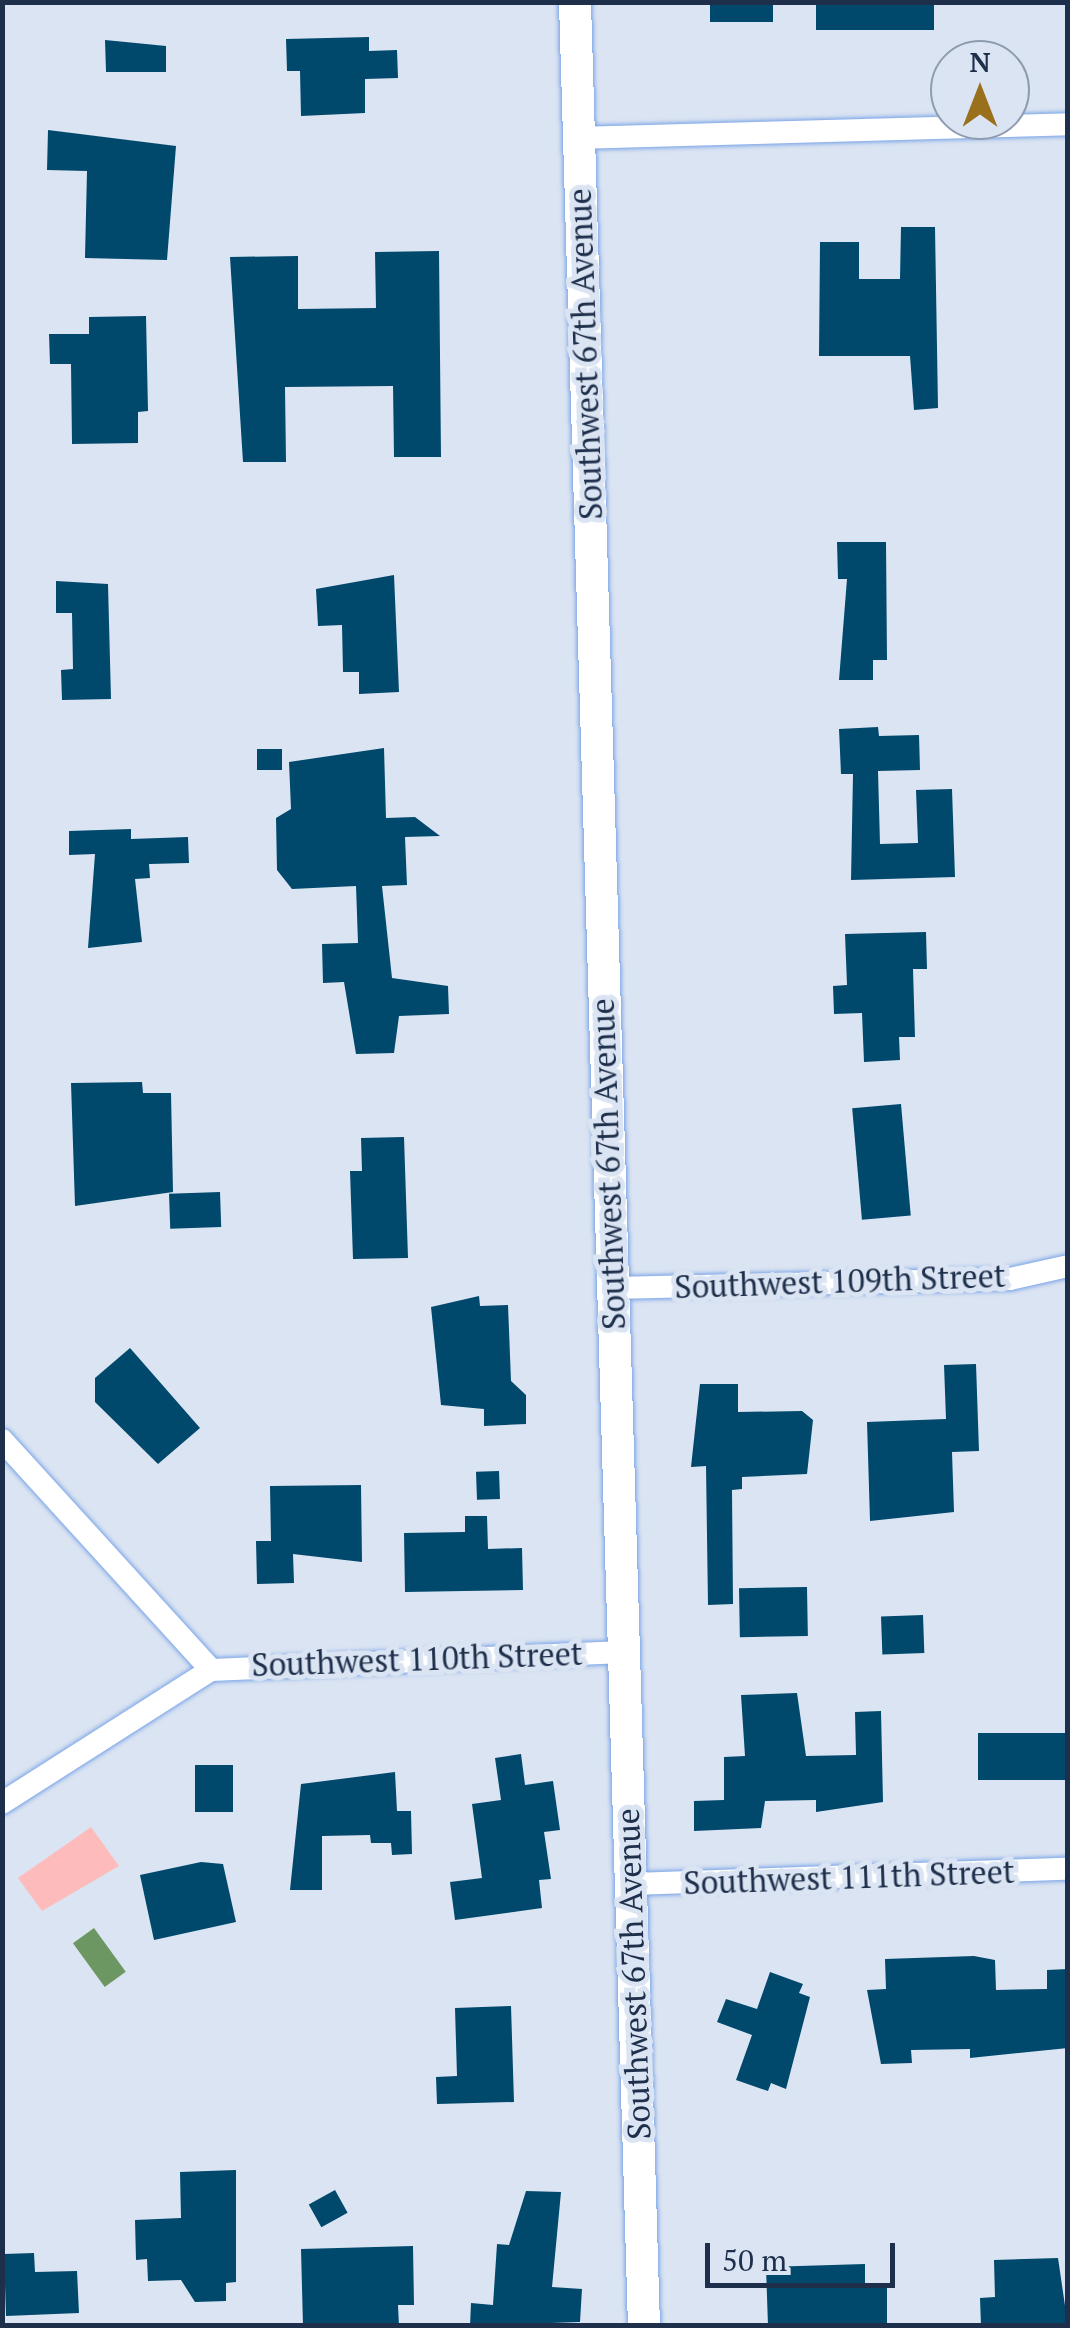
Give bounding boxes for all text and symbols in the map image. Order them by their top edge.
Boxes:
north arrow [930,40,1030,140]
text: N [969,43,991,80]
street label: Southwest 67th Avenue [560,187,610,521]
street label: Southwest 67th Avenue [583,997,633,1331]
street label: Southwest 109th Street [674,1256,1006,1306]
street label: Southwest 110th Street [251,1634,583,1684]
street label: Southwest 67th Avenue [608,1807,658,2141]
street label: Southwest 111th Street [683,1852,1015,1902]
scale bar [710,2223,900,2285]
text: 50 m [722,2240,787,2280]

